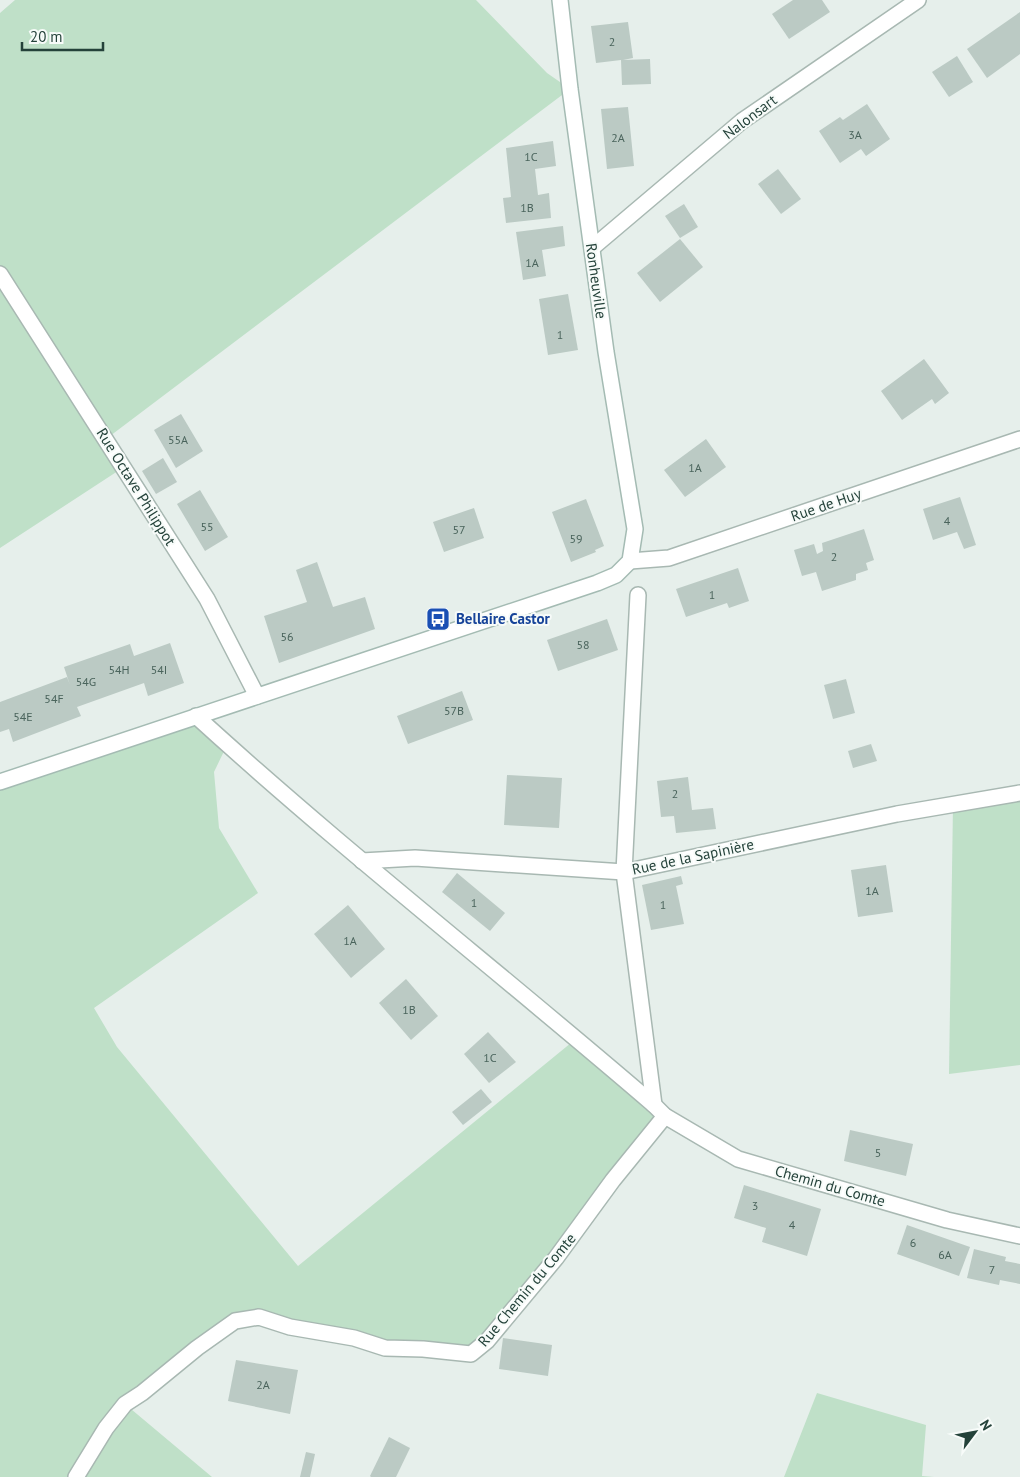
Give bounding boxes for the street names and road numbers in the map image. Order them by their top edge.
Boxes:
street label: Nalonsart [719,90,780,143]
street label: Ronheuville [582,242,611,320]
street label: Rue Octave Philippot [93,424,180,549]
street label: Rue de Huy [788,484,864,525]
street label: Rue de la Sapinière [630,834,756,879]
street label: Chemin du Comte [773,1161,887,1210]
street label: Rue Chemin du Comte [474,1229,580,1350]

